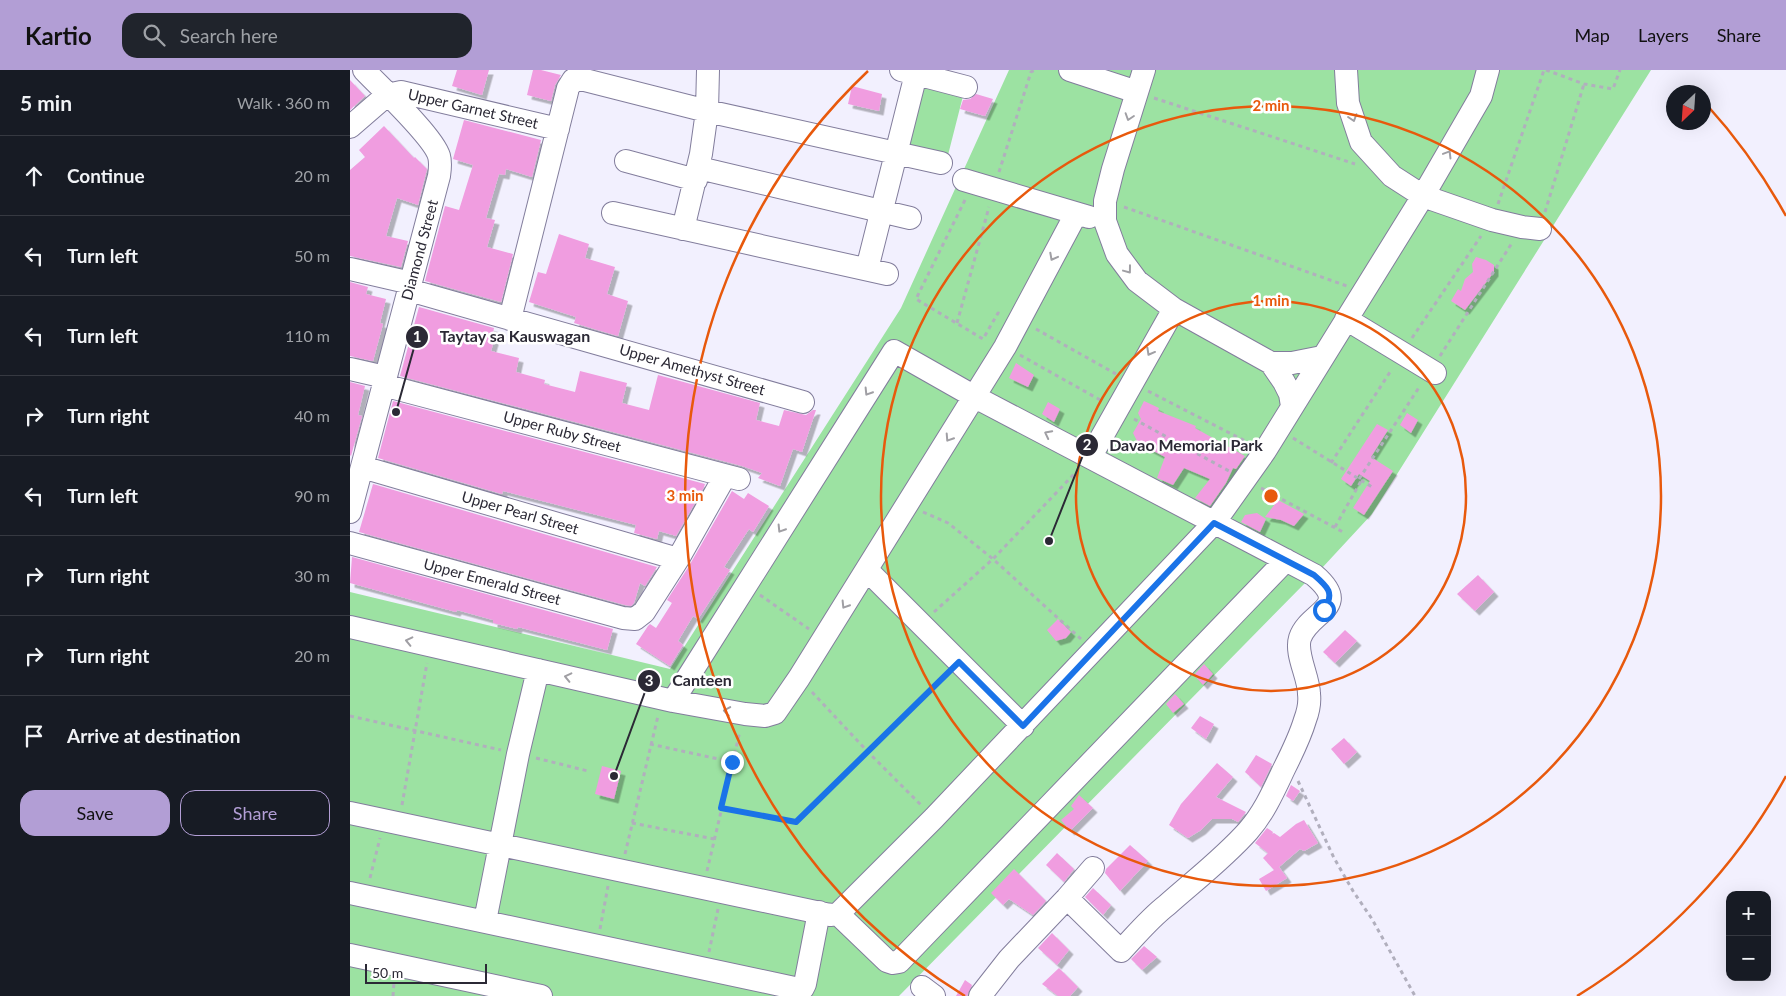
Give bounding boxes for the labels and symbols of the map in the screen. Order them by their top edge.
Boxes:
street label: Upper Garnet Street [406,84,541,132]
north arrow [1666,85,1711,130]
text: 2 min [1252,96,1290,114]
one-way arrow [1125,112,1135,120]
one-way arrow [1347,113,1357,122]
one-way arrow [1442,150,1452,159]
street label: Diamond Street [397,197,441,302]
one-way arrow [1050,251,1060,260]
one-way arrow [1123,264,1131,273]
text: 1 min [1252,291,1290,309]
callout: Taytay sa Kauswagan [404,321,600,352]
text: Taytay sa Kauswagan [440,326,590,345]
text: 1 [413,327,421,345]
street label: Upper Amethyst Street [617,340,768,399]
one-way arrow [1147,346,1157,355]
one-way arrow [864,386,874,395]
street label: Upper Ruby Street [502,407,624,456]
one-way arrow [1044,430,1053,440]
callout: Davao Memorial Park [1074,430,1273,461]
one-way arrow [946,432,955,441]
text: 2 [1083,435,1092,453]
text: Davao Memorial Park [1109,435,1263,454]
text: 3 min [666,486,704,504]
street label: Upper Pearl Street [460,487,581,538]
centre of rings [1262,487,1280,505]
one-way arrow [777,524,787,533]
street label: Upper Emerald Street [422,554,563,608]
route start [1313,599,1336,622]
one-way arrow [841,600,851,609]
one-way arrow [405,636,414,647]
callout: Canteen [637,665,741,696]
text: Canteen [672,670,732,689]
text: 3 [645,671,653,689]
one-way arrow [563,672,572,683]
one-way arrow [722,706,731,716]
route end [721,751,744,774]
scale bar [365,961,488,984]

